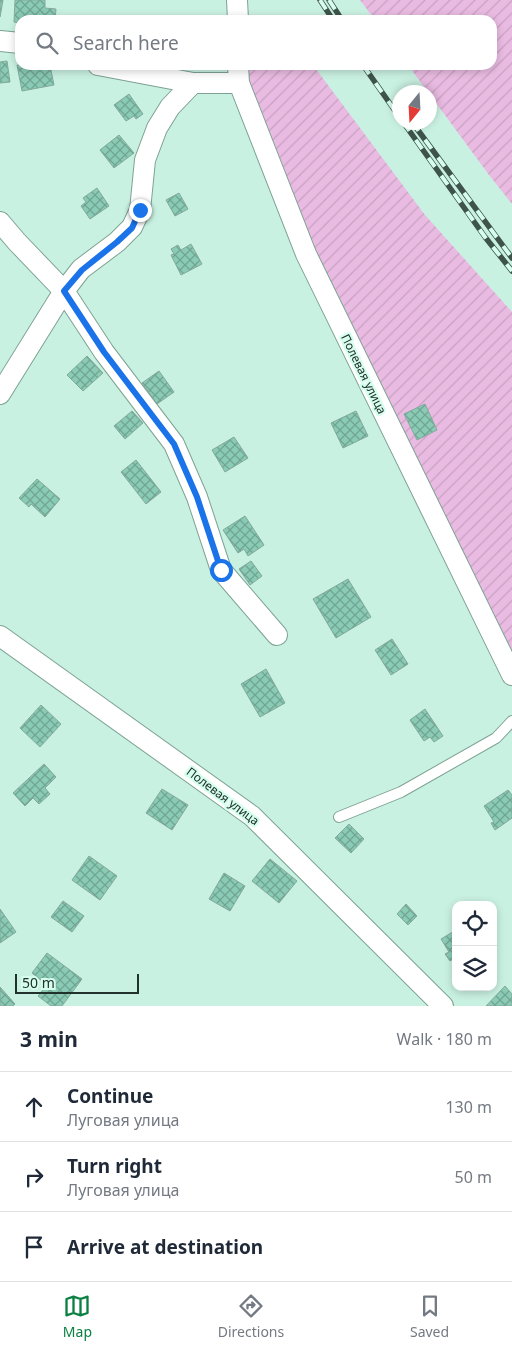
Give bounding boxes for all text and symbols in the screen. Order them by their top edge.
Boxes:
search box [15,15,497,70]
icon: search [33,29,61,57]
text: Search here [73,30,179,56]
north arrow [392,85,437,130]
route end [129,199,152,222]
street label: Полевая улица [337,331,391,417]
route start [210,559,233,582]
street label: Полевая улица [183,763,263,829]
map controls [452,901,497,991]
button: locate [452,901,497,946]
button: layers [452,946,497,991]
scale bar [15,971,139,994]
text: 50 m [22,973,55,992]
text: 3 min [20,1025,78,1053]
text: Walk · 180 m [397,1028,492,1050]
text: Continue [67,1083,153,1109]
icon: ahead [20,1093,48,1121]
text: 130 m [445,1096,492,1118]
text: Луговая улица [67,1109,179,1131]
text: Turn right [67,1153,162,1179]
icon: right [20,1163,48,1191]
text: 50 m [455,1166,492,1188]
text: Луговая улица [67,1179,179,1201]
icon: arrive [20,1233,48,1261]
text: Arrive at destination [67,1234,263,1260]
tab: Map [63,1292,92,1341]
tab: Directions [218,1292,284,1341]
tab: Saved [410,1292,449,1341]

